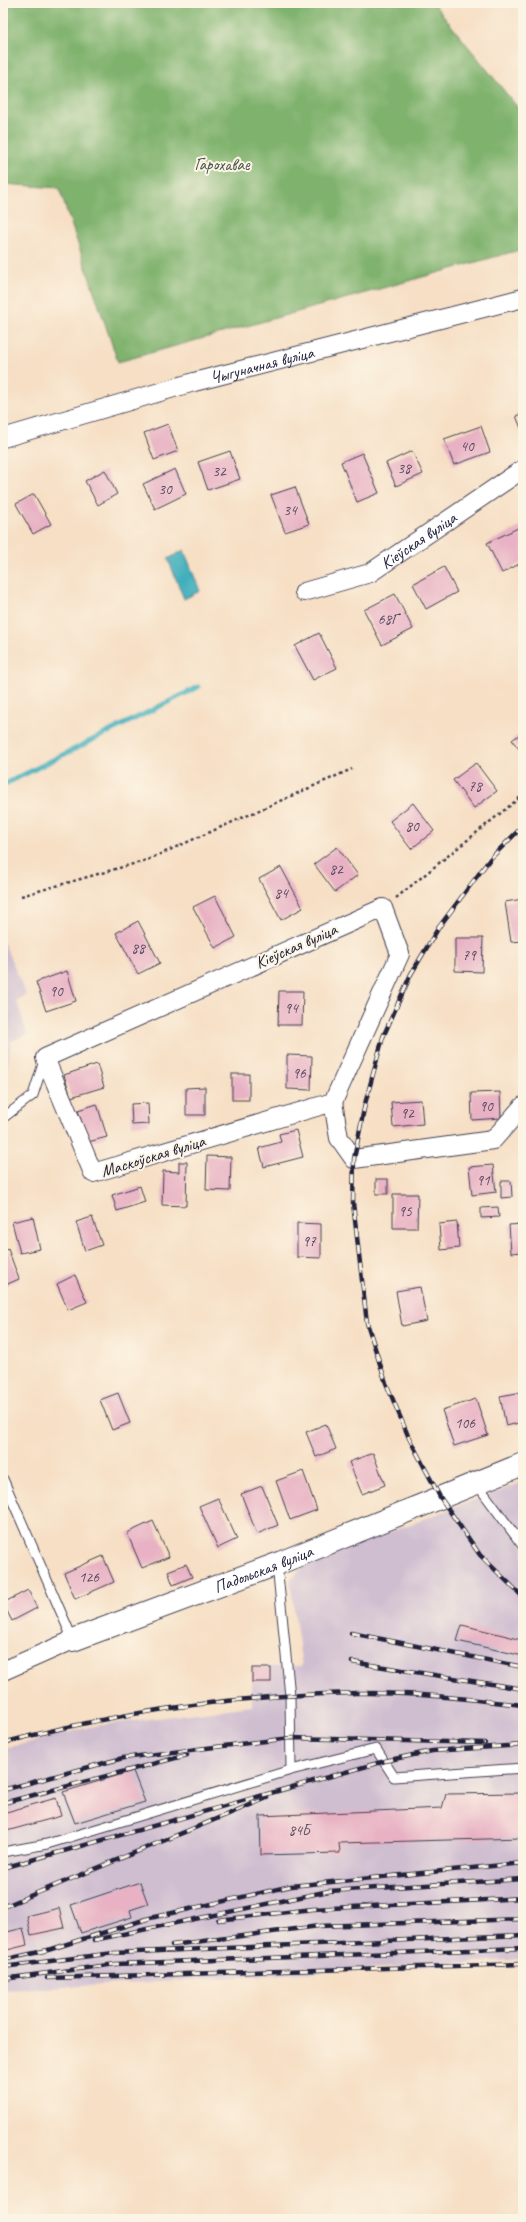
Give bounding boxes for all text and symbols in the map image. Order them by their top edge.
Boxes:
park label: Гарохавае [195,154,251,175]
street label: Чыгуначная вуліца [208,341,317,388]
house number: 40 [460,437,475,456]
house number: 38 [397,459,412,478]
house number: 32 [212,462,227,481]
house number: 30 [158,480,173,499]
house number: 34 [283,501,298,520]
street label: Кіеўская вуліца [376,506,462,573]
house number: 68Г [378,610,401,629]
house number: 78 [468,777,483,796]
house number: 80 [405,817,420,836]
house number: 82 [329,860,344,879]
house number: 84 [274,884,289,903]
street label: Кіеўская вуліца [252,918,342,973]
house number: 88 [131,939,146,958]
house number: 79 [462,946,477,965]
house number: 90 [49,982,64,1001]
house number: 94 [284,999,299,1018]
house number: 96 [292,1064,307,1083]
house number: 90 [479,1097,494,1116]
house number: 92 [400,1104,415,1123]
street label: Маскоўская вуліца [98,1130,209,1182]
house number: 91 [476,1171,491,1190]
house number: 95 [398,1202,413,1221]
house number: 97 [302,1232,317,1251]
house number: 106 [455,1414,476,1433]
street label: Падольская вуліца [211,1540,317,1597]
house number: 126 [79,1568,100,1587]
house number: 84Б [288,1821,312,1840]

